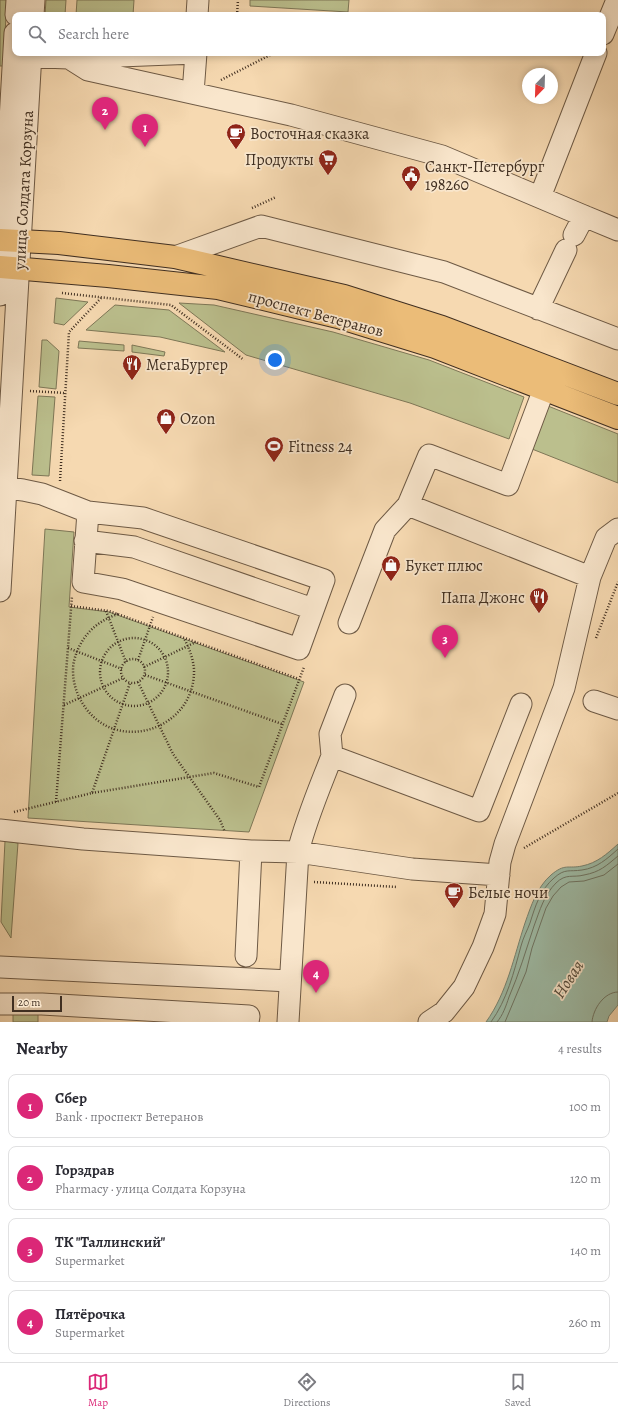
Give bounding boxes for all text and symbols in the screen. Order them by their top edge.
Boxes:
search box [12,12,606,56]
icon: search [26,23,48,45]
text: Search here [58,24,129,44]
north arrow [522,68,558,104]
pin: 2 [92,97,118,130]
street label: улица Солдата Корзуна [9,109,39,271]
pin: 1 [132,114,158,147]
cafe icon: Восточная сказка [225,122,247,150]
place label: Восточная сказка [250,123,370,145]
supermarket icon: Продукты [317,148,339,176]
place label: Продукты [245,149,314,171]
place label: Санкт-Петербург 198260 [425,156,545,196]
public building icon: Санкт-Петербург 198260 [400,164,422,192]
street label: проспект Ветеранов [246,285,386,343]
your location [265,350,285,370]
restaurant icon: МегаБургер [121,353,143,381]
place label: МегаБургер [146,354,228,376]
shop icon: Ozon [155,407,177,435]
place label: Ozon [180,408,215,430]
sports icon: Fitness 24 [263,435,285,463]
place label: Fitness 24 [288,436,352,458]
shop icon: Букет плюс [380,554,402,582]
place label: Букет плюс [405,555,483,577]
restaurant icon: Папа Джонс [528,586,550,614]
place label: Папа Джонс [441,587,525,609]
pin: 3 [432,625,458,658]
cafe icon: Белые ночи [443,881,465,909]
place label: Белые ночи [468,882,548,904]
water label: Новая [548,956,589,1003]
pin: 4 [303,960,329,993]
scale bar [12,994,62,1013]
text: 20 m [18,995,40,1010]
text: Nearby [16,1037,67,1060]
text: 4 results [558,1040,602,1057]
text: Сбер [55,1088,87,1108]
text: 1 [28,1098,32,1115]
text: 100 m [569,1098,601,1115]
text: Bank · проспект Ветеранов [55,1108,203,1125]
text: Горздрав [55,1160,114,1180]
text: 2 [27,1170,33,1187]
text: 120 m [570,1170,601,1187]
text: Pharmacy · улица Солдата Корзуна [55,1180,246,1197]
text: ТК "Таллинский" [55,1232,165,1252]
text: 3 [27,1242,33,1259]
text: 140 m [570,1242,601,1259]
text: Supermarket [55,1252,125,1269]
text: Пятёрочка [55,1304,125,1324]
text: 4 [27,1314,33,1331]
text: 260 m [568,1314,601,1331]
text: Supermarket [55,1324,125,1341]
tab: Map [87,1371,109,1410]
tab: Directions [283,1371,331,1410]
tab: Saved [505,1371,531,1410]

